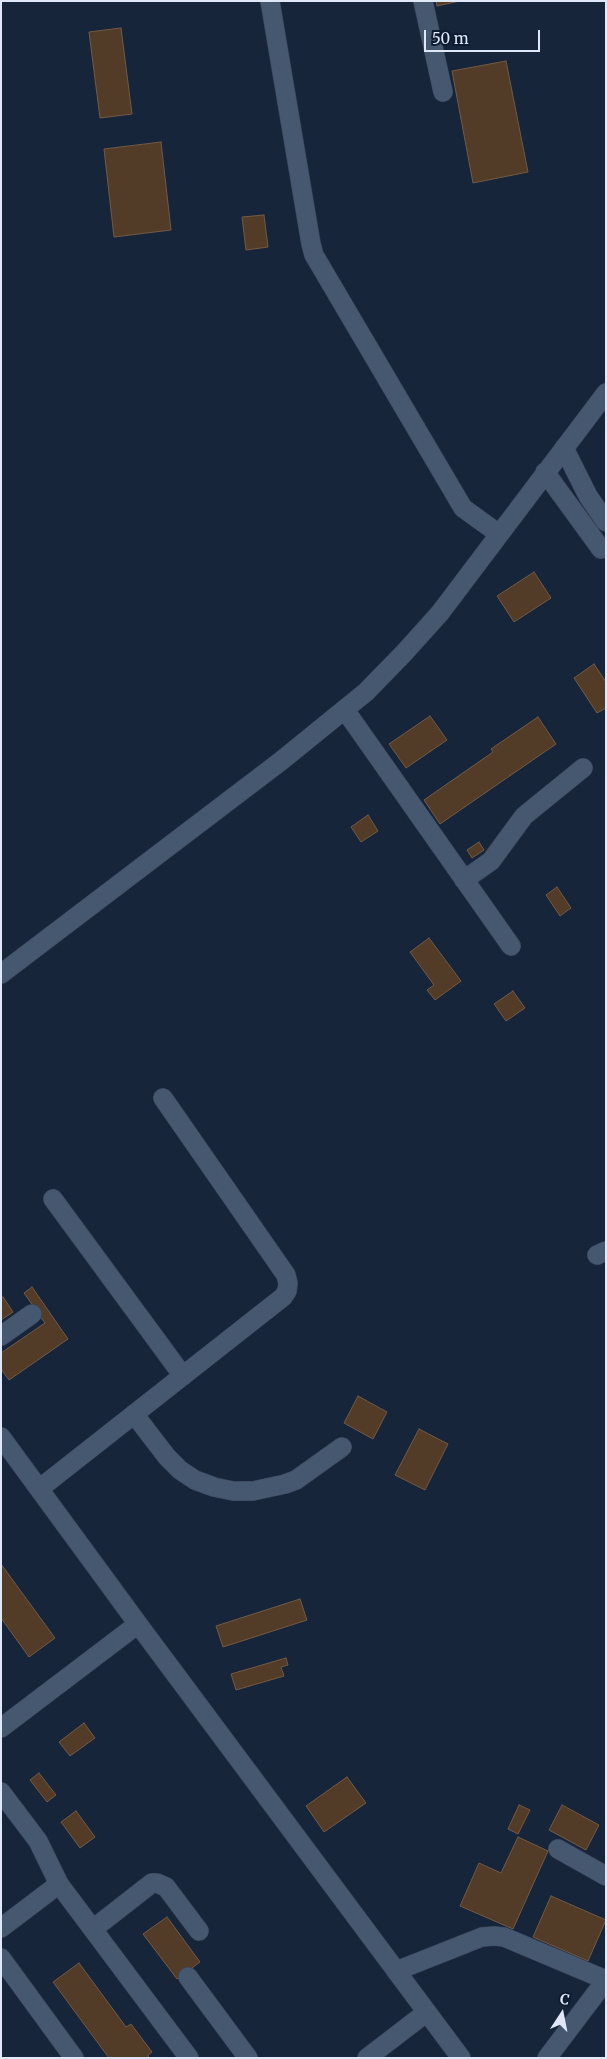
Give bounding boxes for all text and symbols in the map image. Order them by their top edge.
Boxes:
scale bar [427,20,543,52]
text: 50 m [432,29,469,48]
north arrow [537,1989,587,2039]
text: С [559,1990,571,2009]

